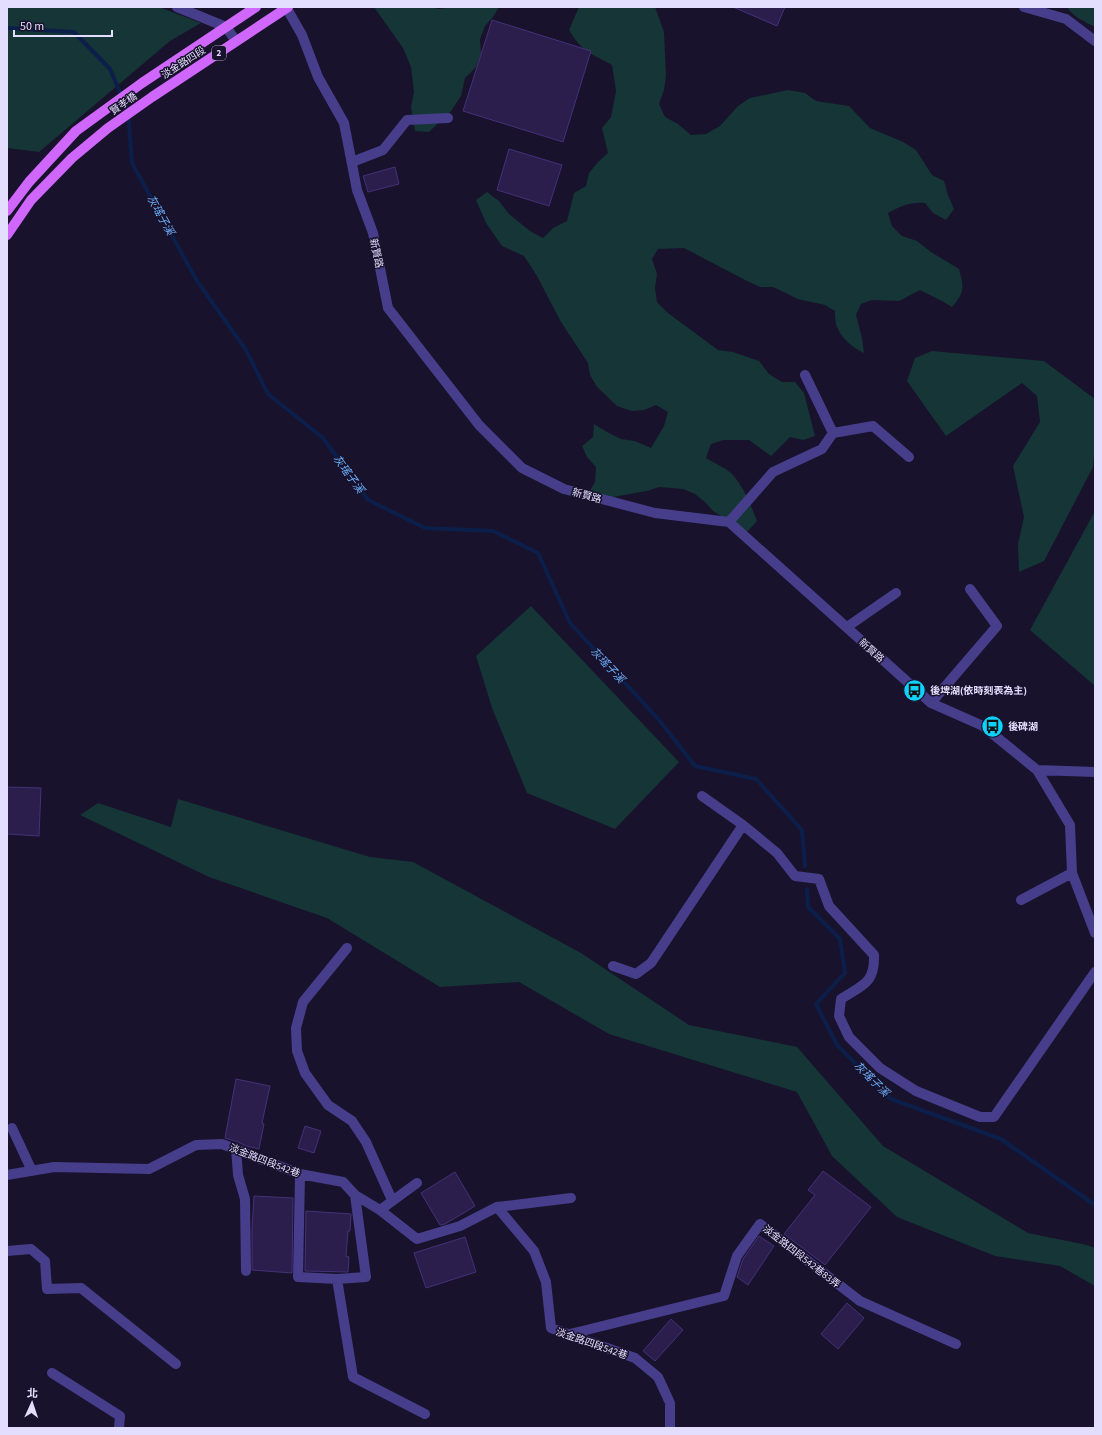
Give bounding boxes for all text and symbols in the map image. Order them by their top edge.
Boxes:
scale bar [14,12,112,38]
text: 50 m [20,18,44,35]
street label: 淡金路四段 [159,43,208,82]
road number: 2 [212,46,226,60]
street label: 賢孝橋 [107,89,140,118]
water label: 灰瑤子溪 [143,192,179,240]
street label: 新賢路 [366,237,386,269]
water label: 灰瑤子溪 [330,452,369,498]
street label: 新賢路 [570,485,603,507]
street label: 新賢路 [855,636,887,666]
water label: 灰瑤子溪 [587,644,629,688]
bus stop icon: 後埤湖(依時刻表為主) [901,677,927,703]
place label: 後埤湖(依時刻表為主) [930,684,1027,698]
bus stop icon: 後碑湖 [980,713,1006,739]
place label: 後碑湖 [1008,720,1038,734]
water label: 灰瑤子溪 [851,1058,894,1102]
street label: 淡金路四段542巷 [227,1141,302,1181]
street label: 淡金路四段542巷83弄 [760,1222,843,1292]
street label: 淡金路四段542巷 [554,1325,629,1363]
north arrow [12,1383,52,1423]
text: 北 [27,1386,38,1401]

